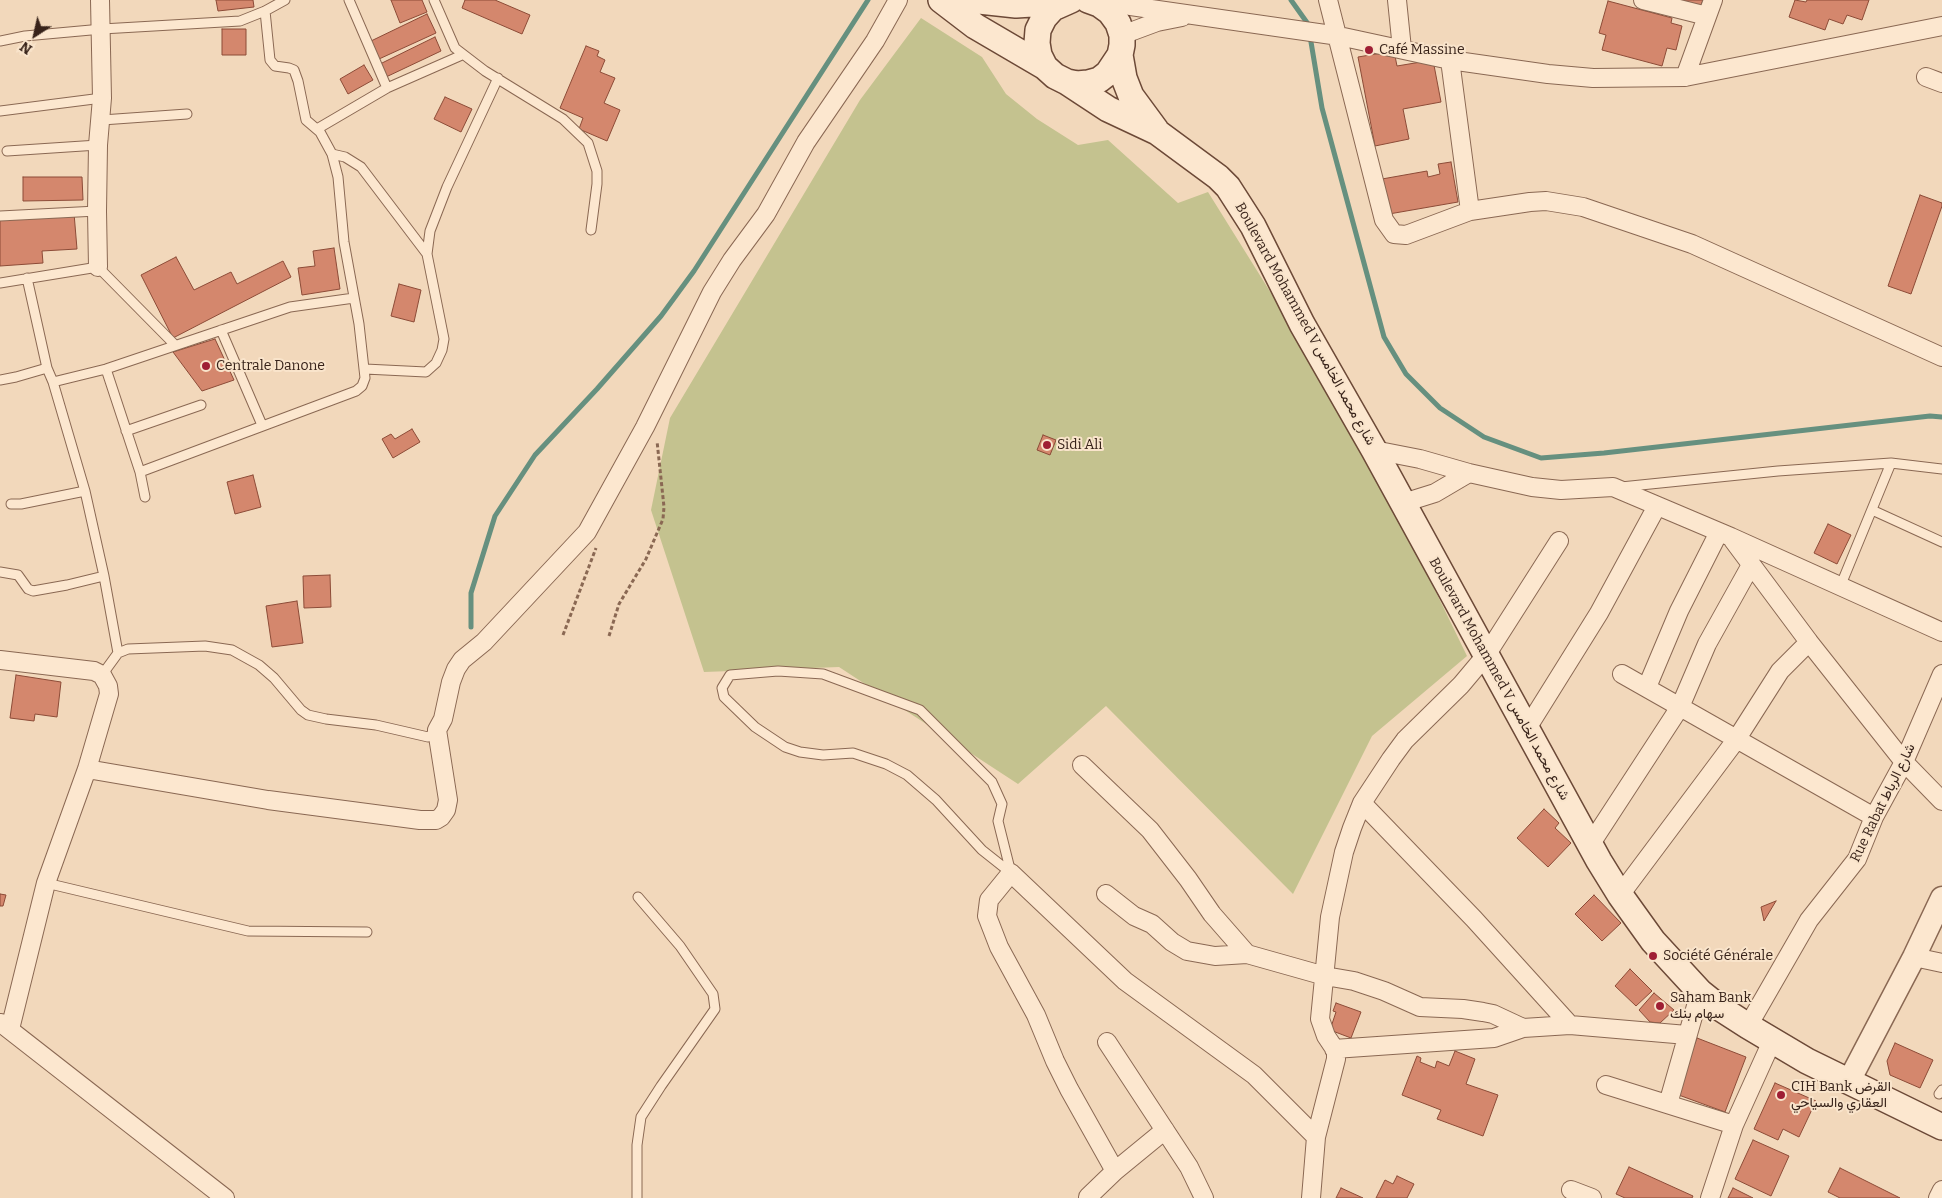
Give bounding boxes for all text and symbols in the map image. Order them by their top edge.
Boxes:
north arrow [10,10,60,60]
text: N [17,38,35,58]
place label: Café Massine [1379,42,1465,58]
marker: Café Massine [1363,44,1375,56]
street label: Boulevard Mohammed V شارع محمد الخامس [1231,200,1379,448]
place label: Centrale Danone [216,358,325,374]
marker: Centrale Danone [200,360,212,372]
place label: Sidi Ali [1057,437,1102,453]
marker: Sidi Ali [1041,439,1053,451]
street label: Boulevard Mohammed V شارع محمد الخامس [1425,555,1573,803]
street label: Rue Rabat شارع الرباط [1847,741,1919,865]
place label: Société Générale [1663,948,1773,964]
marker: Société Générale [1647,950,1659,962]
place label: Saham Bank سهام بنك [1670,990,1751,1022]
marker: Saham Bank سهام بنك [1654,1000,1666,1012]
place label: CIH Bank القرض العقاري والسياحي [1791,1079,1891,1112]
marker: CIH Bank القرض العقاري والسياحي [1775,1089,1787,1101]

